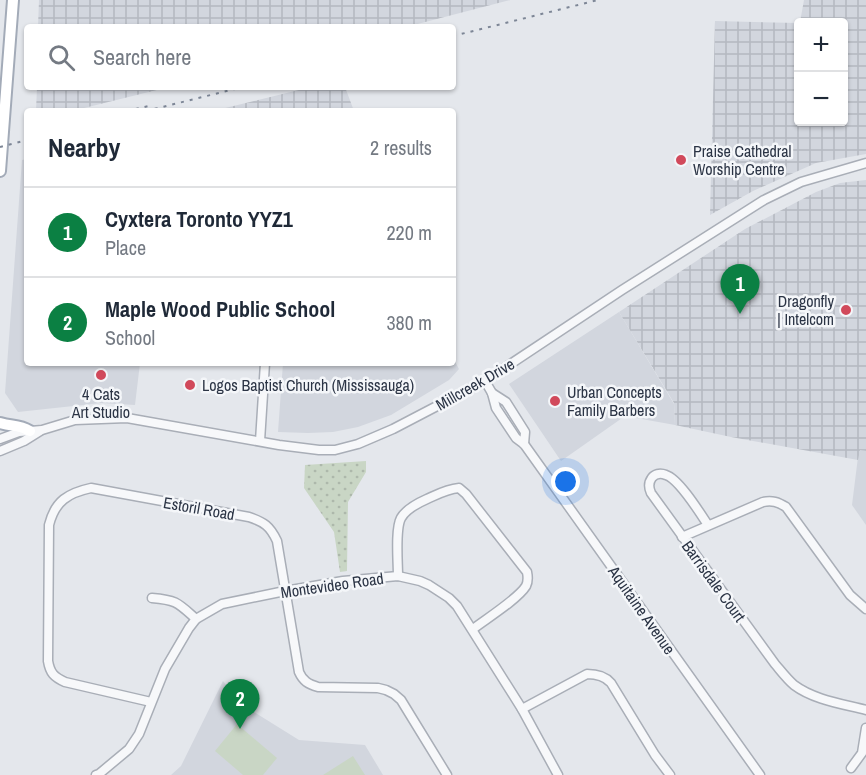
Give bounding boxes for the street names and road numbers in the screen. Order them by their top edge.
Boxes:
street label: Millcreek Drive [432,353,518,415]
street label: Estoril Road [162,491,236,525]
street label: Barrisdale Court [677,536,751,626]
street label: Aquitaine Avenue [603,561,681,659]
street label: Montevideo Road [279,567,385,603]

